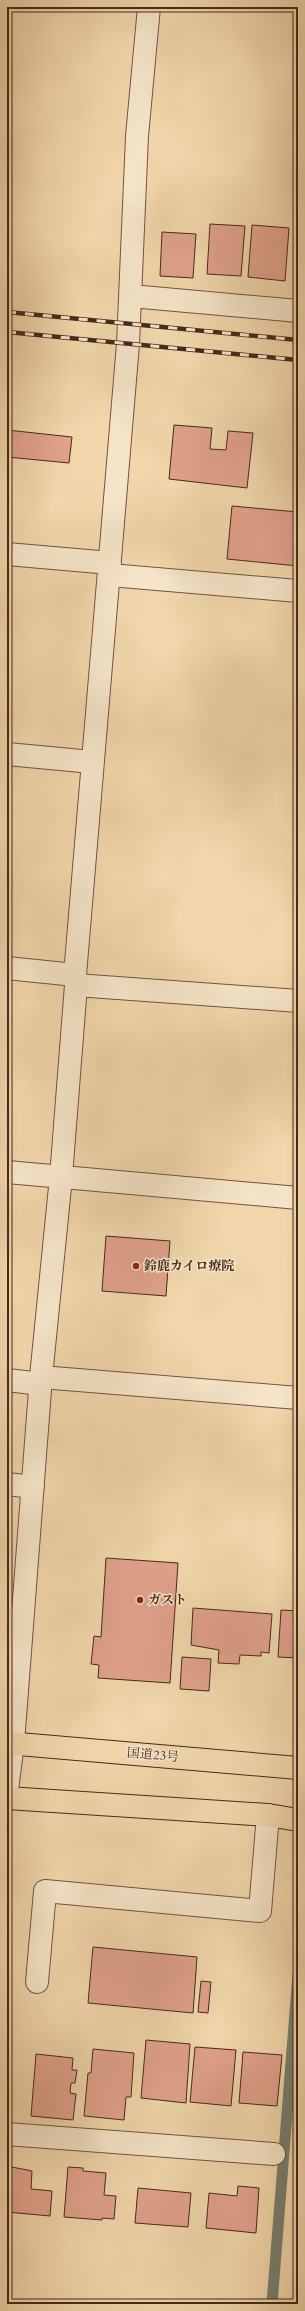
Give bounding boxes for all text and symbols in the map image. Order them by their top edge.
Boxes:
place label: 鈴鹿カイロ療院 [144,1257,235,1275]
marker: 鈴鹿カイロ療院 [131,1261,141,1271]
place label: ガスト [148,1591,187,1609]
marker: ガスト [135,1595,145,1605]
street label: 国道23号 [126,1744,180,1766]

